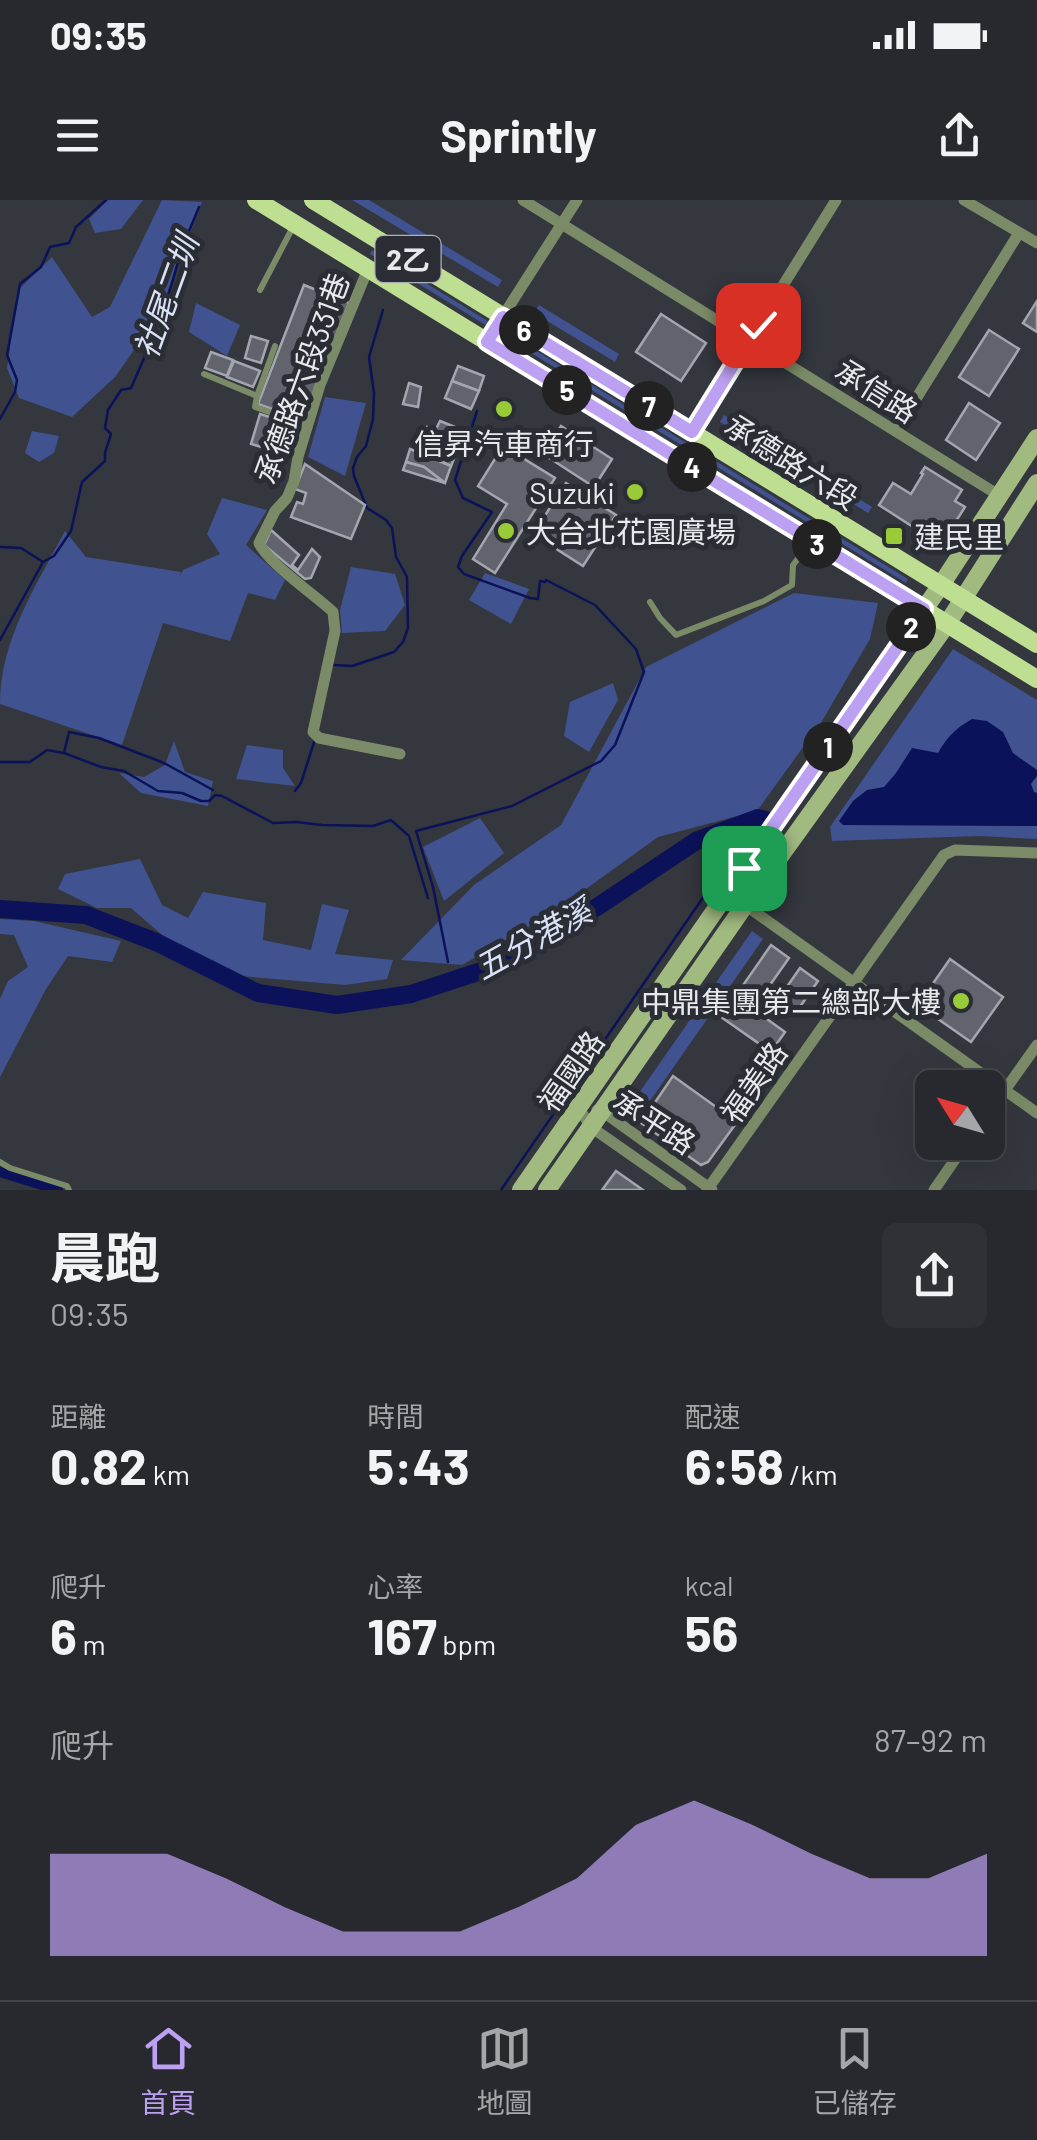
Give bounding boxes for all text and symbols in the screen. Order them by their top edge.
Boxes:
text: 09:35 [50,12,147,58]
icon: menu [50,108,105,163]
text: Sprintly [440,108,597,162]
icon: share [932,108,987,163]
water label: 社尾二圳 [125,226,206,363]
road number: 2乙 [376,236,440,282]
street label: 承德路六段331巷 [246,268,356,488]
pin [716,283,801,368]
icon: check [731,298,786,353]
pin: 6 [499,305,549,355]
text: 6 [516,313,532,347]
street label: 承信路 [829,351,925,429]
pin: 5 [542,365,592,415]
text: 5 [559,373,575,407]
pin: 7 [624,381,674,431]
text: 7 [642,389,656,423]
marker: 信昇汽車商行 [493,398,515,420]
street label: 承德路六段 [719,406,865,516]
place label: 信昇汽車商行 [414,425,594,461]
pin: 4 [667,442,717,492]
text: 4 [684,450,700,484]
place label: Suzuki [529,474,615,510]
marker: Suzuki [624,481,646,503]
place label: 大台北花園廣場 [526,513,736,549]
place label: 建民里 [914,518,1004,554]
pin: 3 [792,519,842,569]
marker: 大台北花園廣場 [495,520,517,542]
marker: 建民里 [883,525,905,547]
text: 3 [809,527,825,561]
pin: 2 [886,602,936,652]
text: 2 [903,610,919,644]
pin: 1 [803,722,853,772]
text: 1 [823,730,833,764]
pin [702,826,787,911]
icon: arrive [717,841,772,896]
water label: 五分港溪 [467,888,601,986]
place label: 中鼎集團第二總部大樓 [641,983,941,1019]
marker: 中鼎集團第二總部大樓 [950,990,972,1012]
street label: 福國路 [529,1024,611,1118]
street label: 福美路 [712,1035,794,1129]
north arrow [915,1070,1005,1160]
map controls [915,1070,1005,1160]
street label: 承平路 [607,1081,703,1161]
text: 晨跑 [50,1223,160,1289]
button: share [882,1223,987,1328]
text: 09:35 [50,1294,129,1332]
text: 距離 [50,1399,106,1433]
text: 時間 [367,1399,423,1433]
text: 配速 [685,1399,741,1433]
text: 0.82 [50,1435,147,1495]
text: 5:43 [367,1435,470,1495]
text: 6:58 [685,1435,784,1495]
text: km [147,1457,190,1491]
text: /km [784,1457,838,1491]
text: kcal [685,1568,733,1602]
text: 爬升 [50,1569,106,1603]
text: 心率 [367,1569,423,1603]
text: 56 [685,1602,738,1662]
text: 6 [50,1605,77,1665]
text: 167 [367,1605,437,1665]
text: m [77,1627,106,1661]
text: bpm [437,1627,496,1661]
text: 87–92 m [874,1720,987,1758]
text: 爬升 [50,1725,114,1763]
tab: 首頁 [140,2021,196,2121]
tab: 地圖 [476,2021,533,2121]
tab: 已儲存 [813,2021,897,2121]

